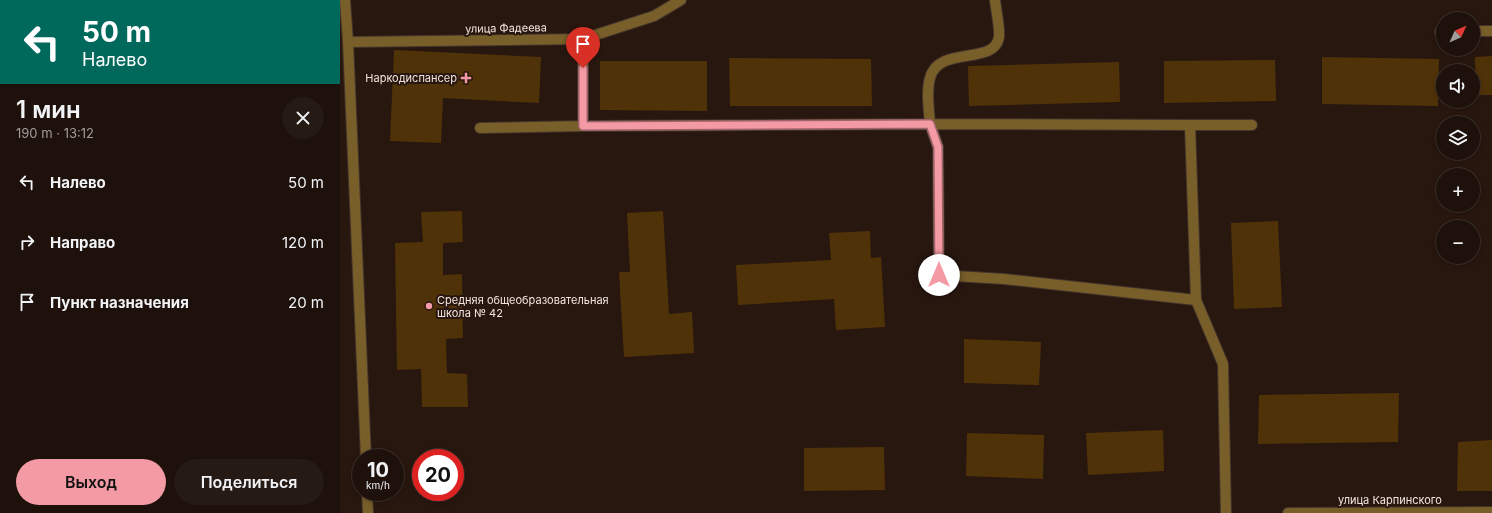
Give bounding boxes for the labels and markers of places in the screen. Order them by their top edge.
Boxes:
pin [566,27,600,68]
place label: Наркодиспансер [365,71,457,85]
marker: Наркодиспансер [460,72,472,84]
place label: Средняя общеобразовательная школа № 42 [437,293,609,320]
marker: Средняя общеобразовательная школа № 42 [424,301,434,311]

